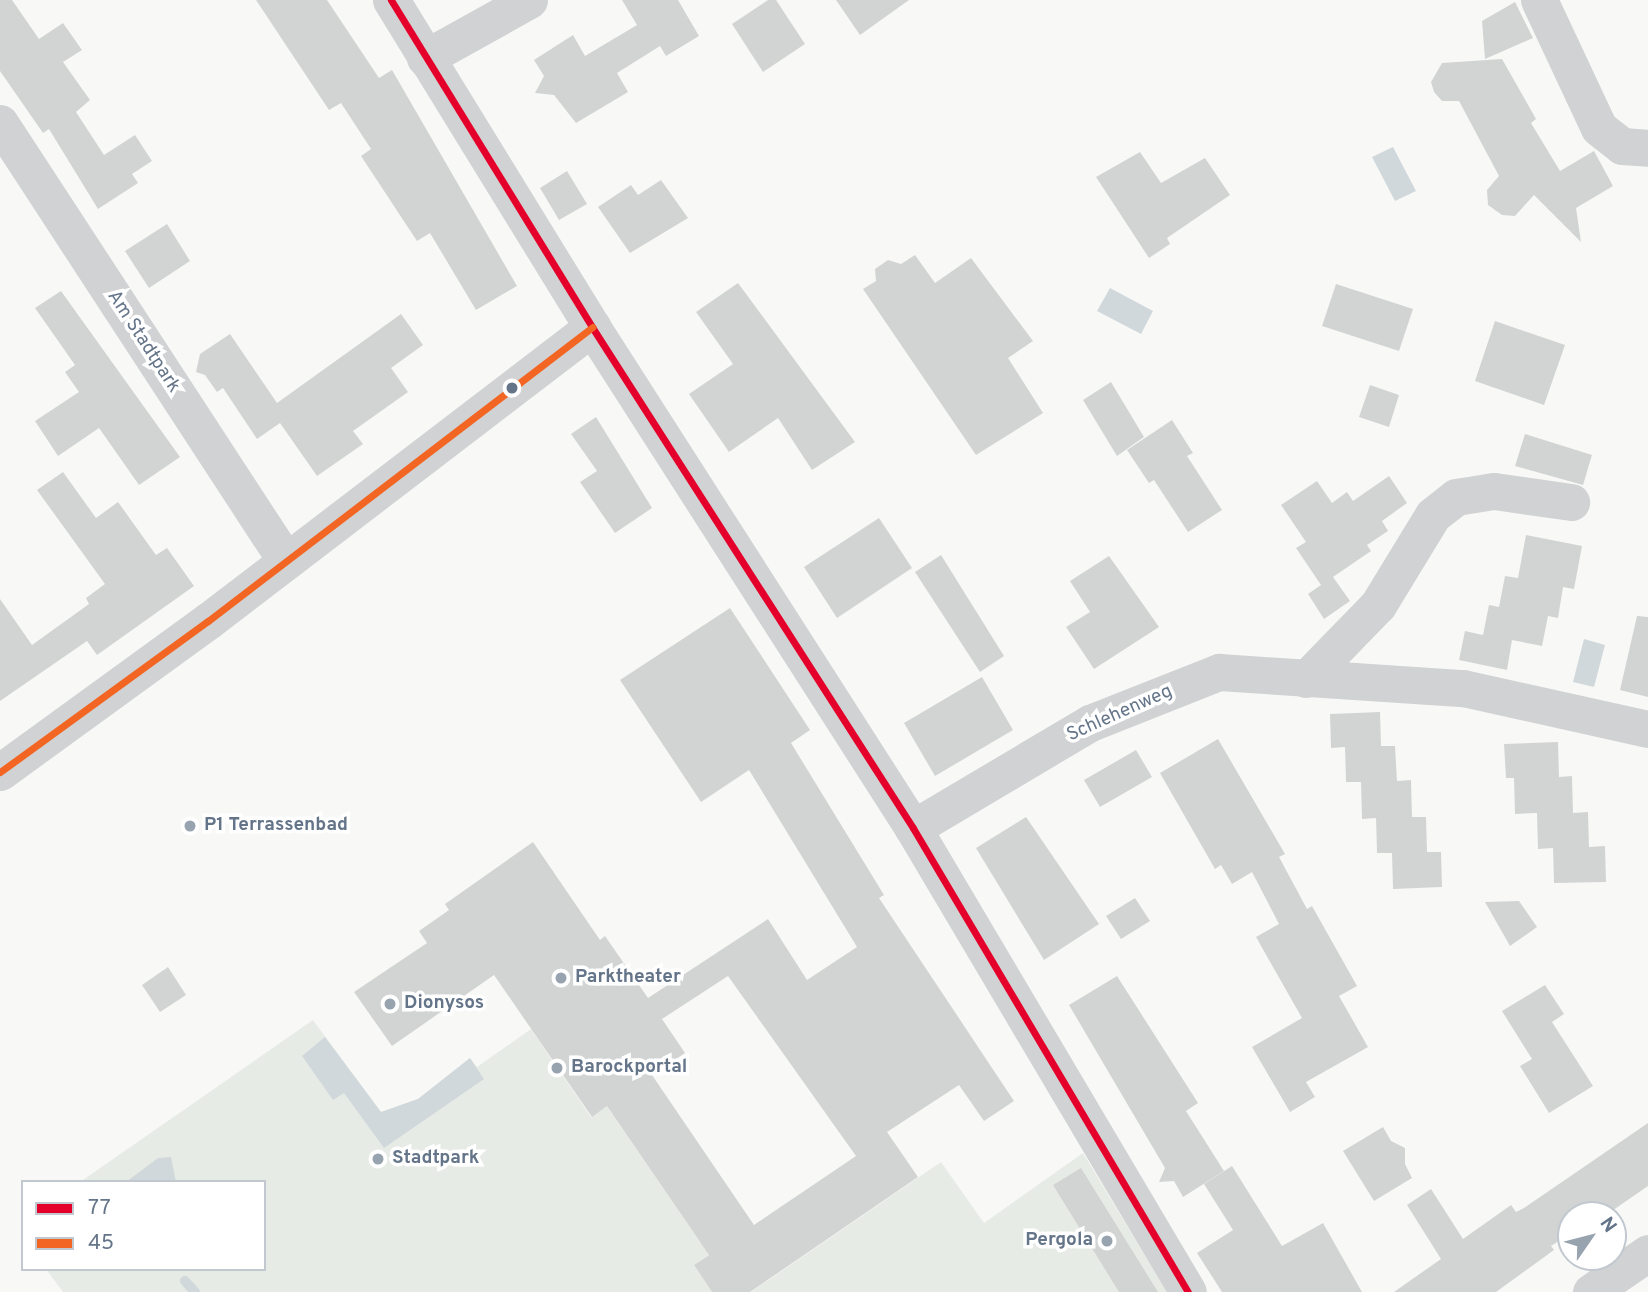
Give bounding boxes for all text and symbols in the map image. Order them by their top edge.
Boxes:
street label: Am Stadtpark [101,286,185,398]
unlabelled marker [505,381,519,395]
street label: Schlehenweg [1064,681,1176,747]
place label: P1 Terrassenbad [204,815,348,837]
marker: P1 Terrassenbad [182,818,198,834]
place label: Parktheater [575,967,681,989]
marker: Parktheater [553,970,569,986]
place label: Dionysos [404,993,484,1015]
marker: Dionysos [382,996,398,1012]
place label: Barockportal [571,1057,687,1079]
marker: Barockportal [549,1060,565,1076]
place label: Stadtpark [392,1148,479,1170]
marker: Stadtpark [370,1151,386,1167]
legend [21,1180,266,1271]
text: 77 [88,1195,111,1222]
north arrow [1557,1201,1627,1271]
text: N [1594,1213,1621,1238]
text: 45 [88,1230,114,1257]
place label: Pergola [1025,1230,1093,1252]
marker: Pergola [1099,1233,1115,1249]

